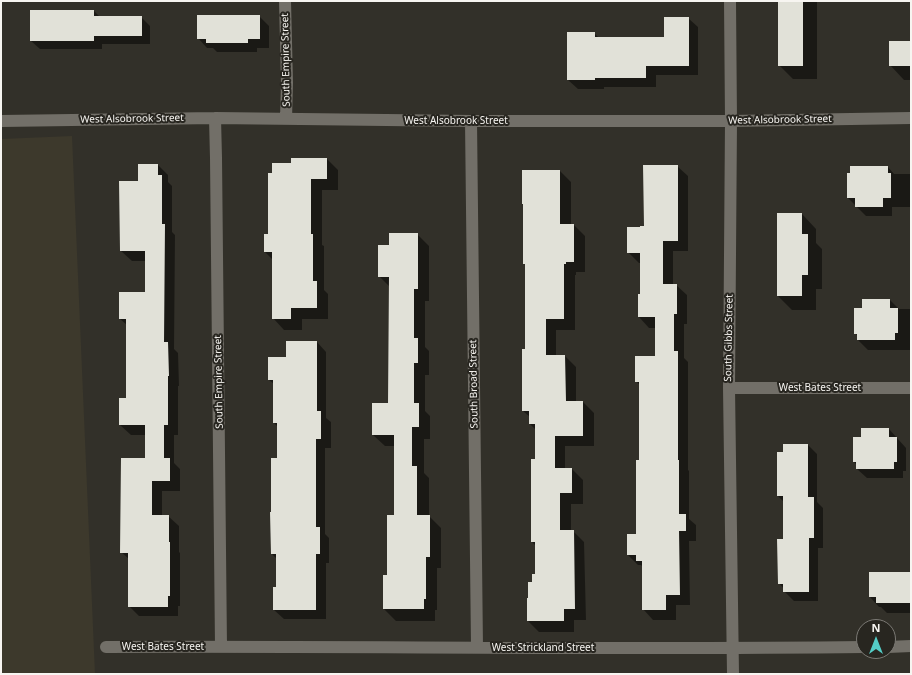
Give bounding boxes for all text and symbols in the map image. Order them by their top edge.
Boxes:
street label: South Empire Street [279,13,293,107]
street label: West Alsobrook Street [80,112,184,126]
street label: West Alsobrook Street [728,113,832,127]
street label: West Alsobrook Street [404,115,508,127]
street label: South Gibbs Street [722,294,736,382]
street label: South Empire Street [212,335,226,429]
street label: South Broad Street [467,339,481,429]
street label: West Bates Street [779,382,861,394]
north arrow [856,619,896,659]
text: N [872,620,880,635]
street label: West Bates Street [122,641,204,653]
street label: West Strickland Street [492,642,594,654]

